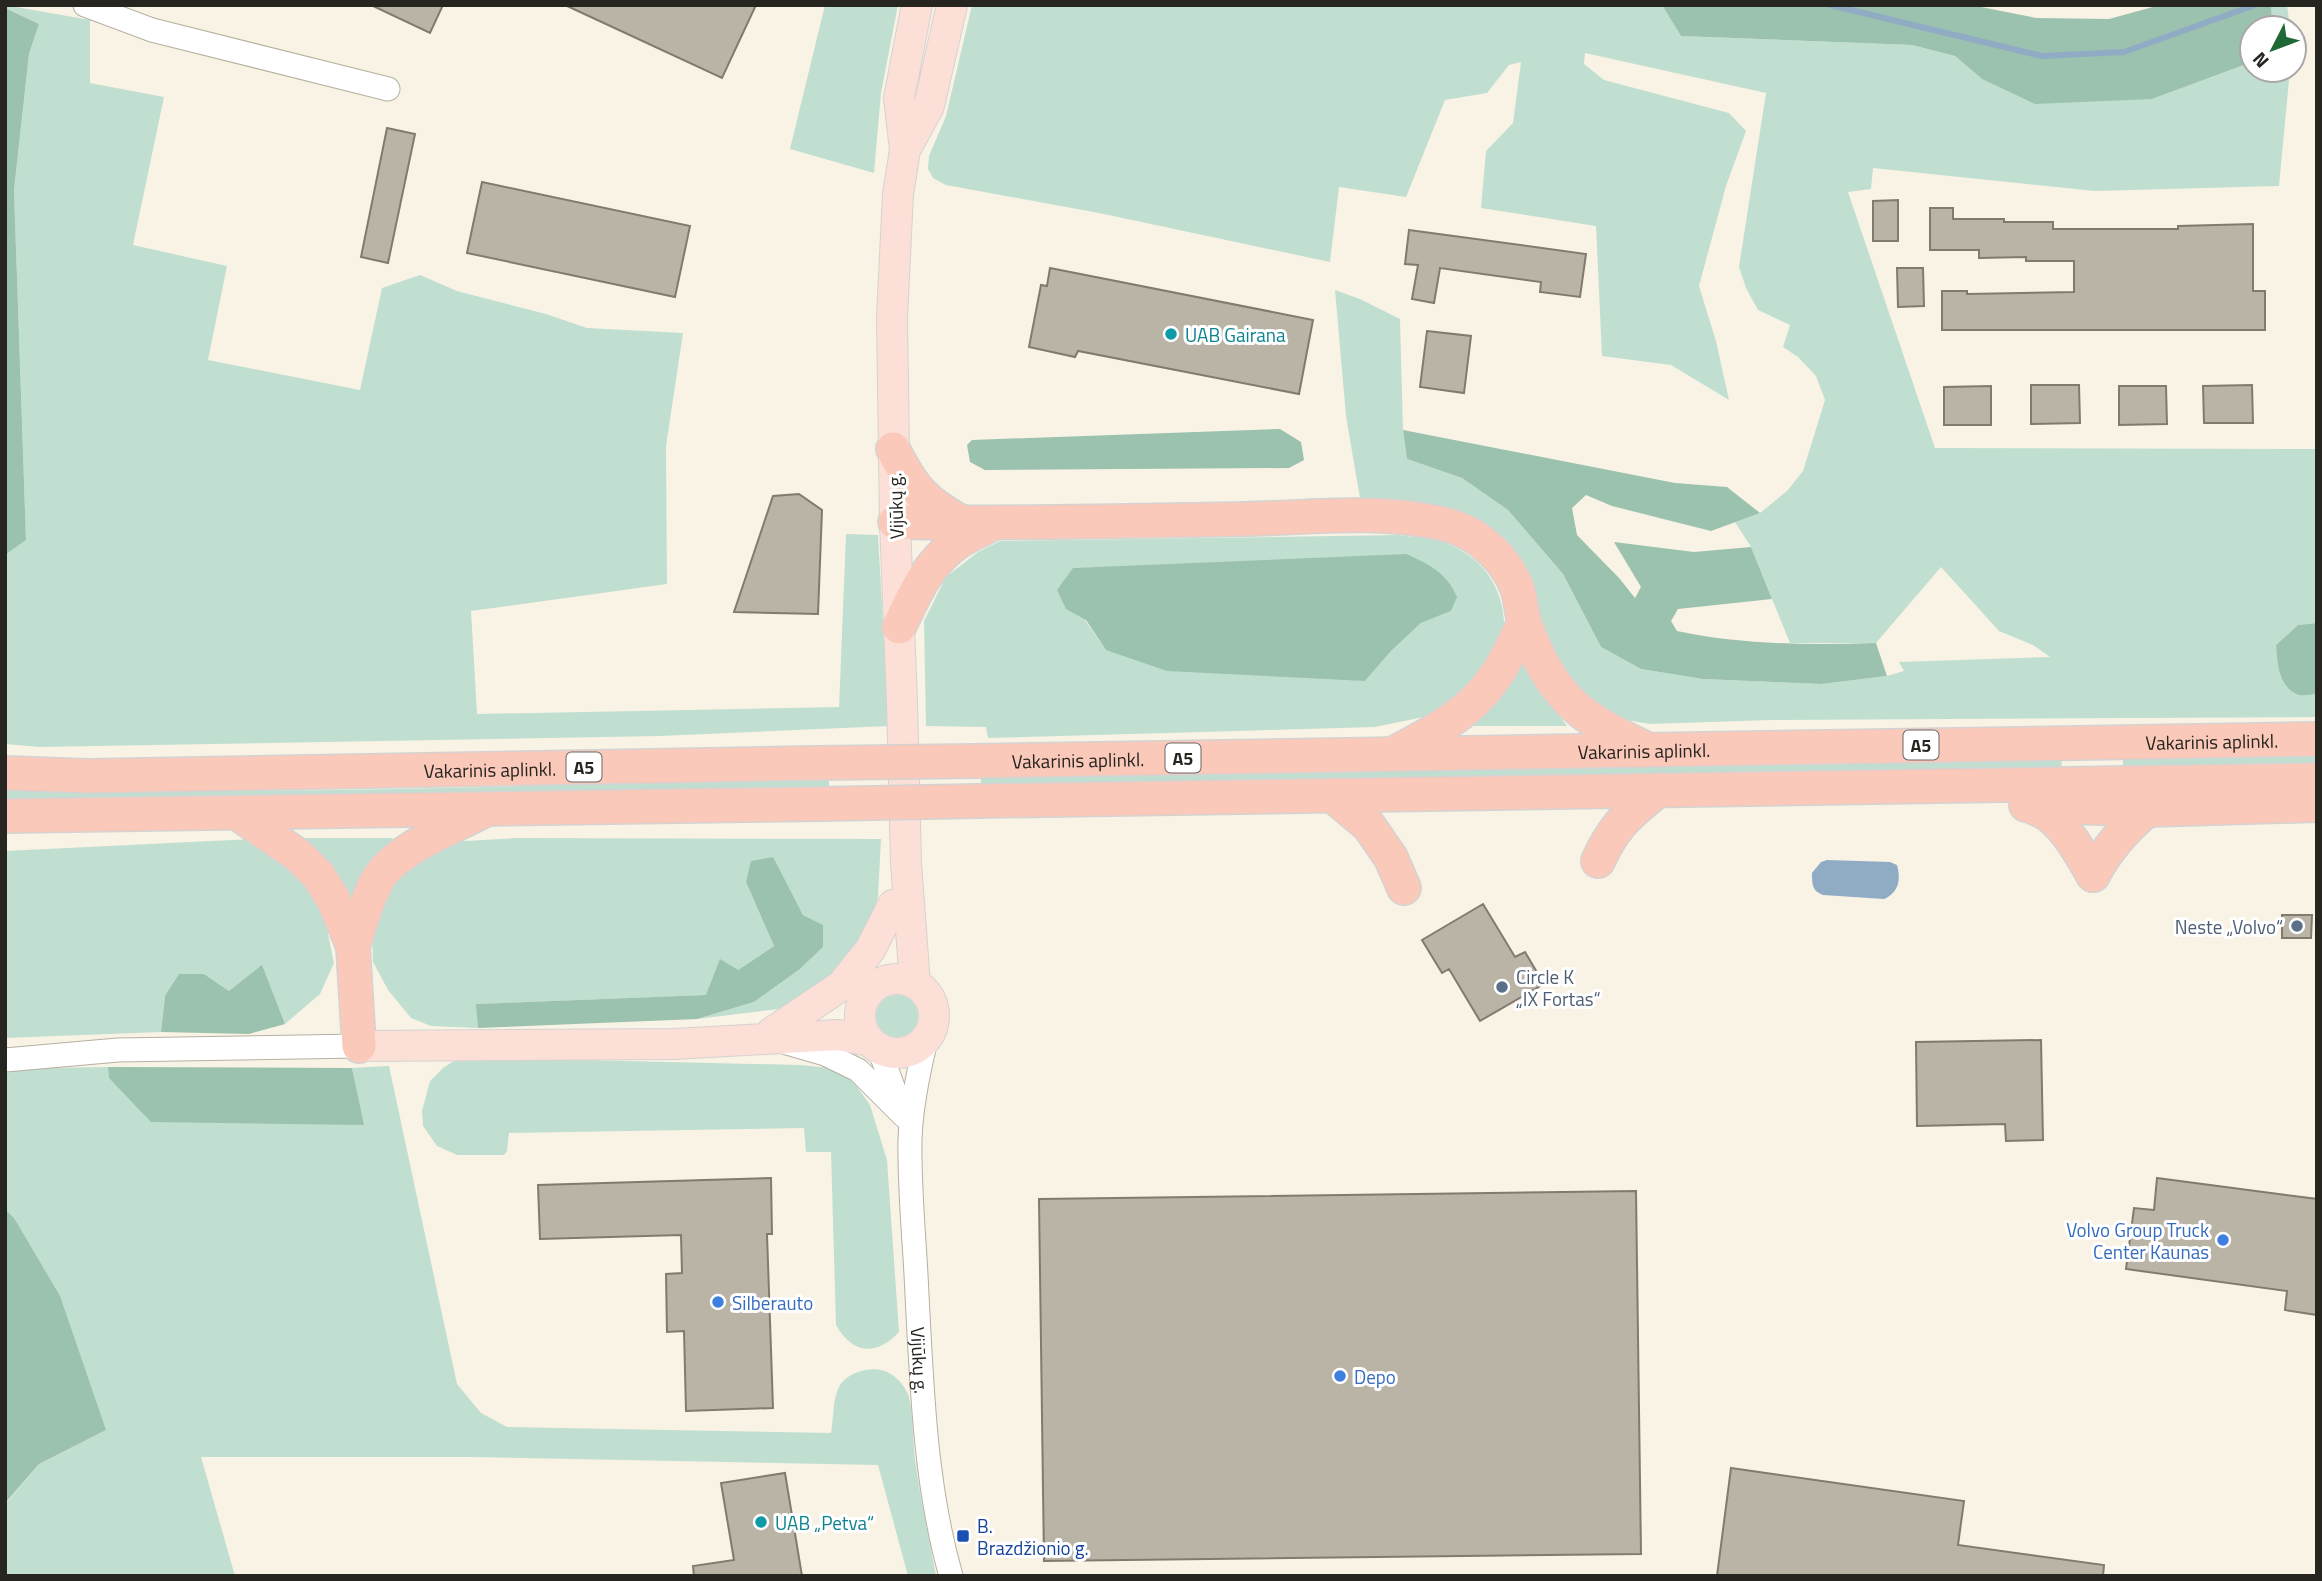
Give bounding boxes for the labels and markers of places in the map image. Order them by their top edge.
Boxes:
place label: UAB Gairana [1185,320,1286,349]
marker: UAB Gairana [1163,326,1179,342]
place label: Neste „Volvo“ [2175,912,2283,941]
marker: Neste „Volvo“ [2289,918,2305,934]
place label: Circle K „IX Fortas“ [1516,962,1601,1013]
marker: Circle K „IX Fortas“ [1494,979,1510,995]
place label: Volvo Group Truck Center Kaunas [2066,1215,2209,1266]
marker: Volvo Group Truck Center Kaunas [2215,1232,2231,1248]
place label: Silberauto [732,1288,813,1317]
marker: Silberauto [710,1294,726,1310]
place label: Depo [1354,1362,1396,1391]
marker: Depo [1332,1368,1348,1384]
place label: UAB „Petva“ [775,1508,874,1537]
place label: B. Brazdžionio g. [977,1511,1089,1562]
marker: UAB „Petva“ [753,1514,769,1530]
marker: B. Brazdžionio g. [955,1528,971,1544]

